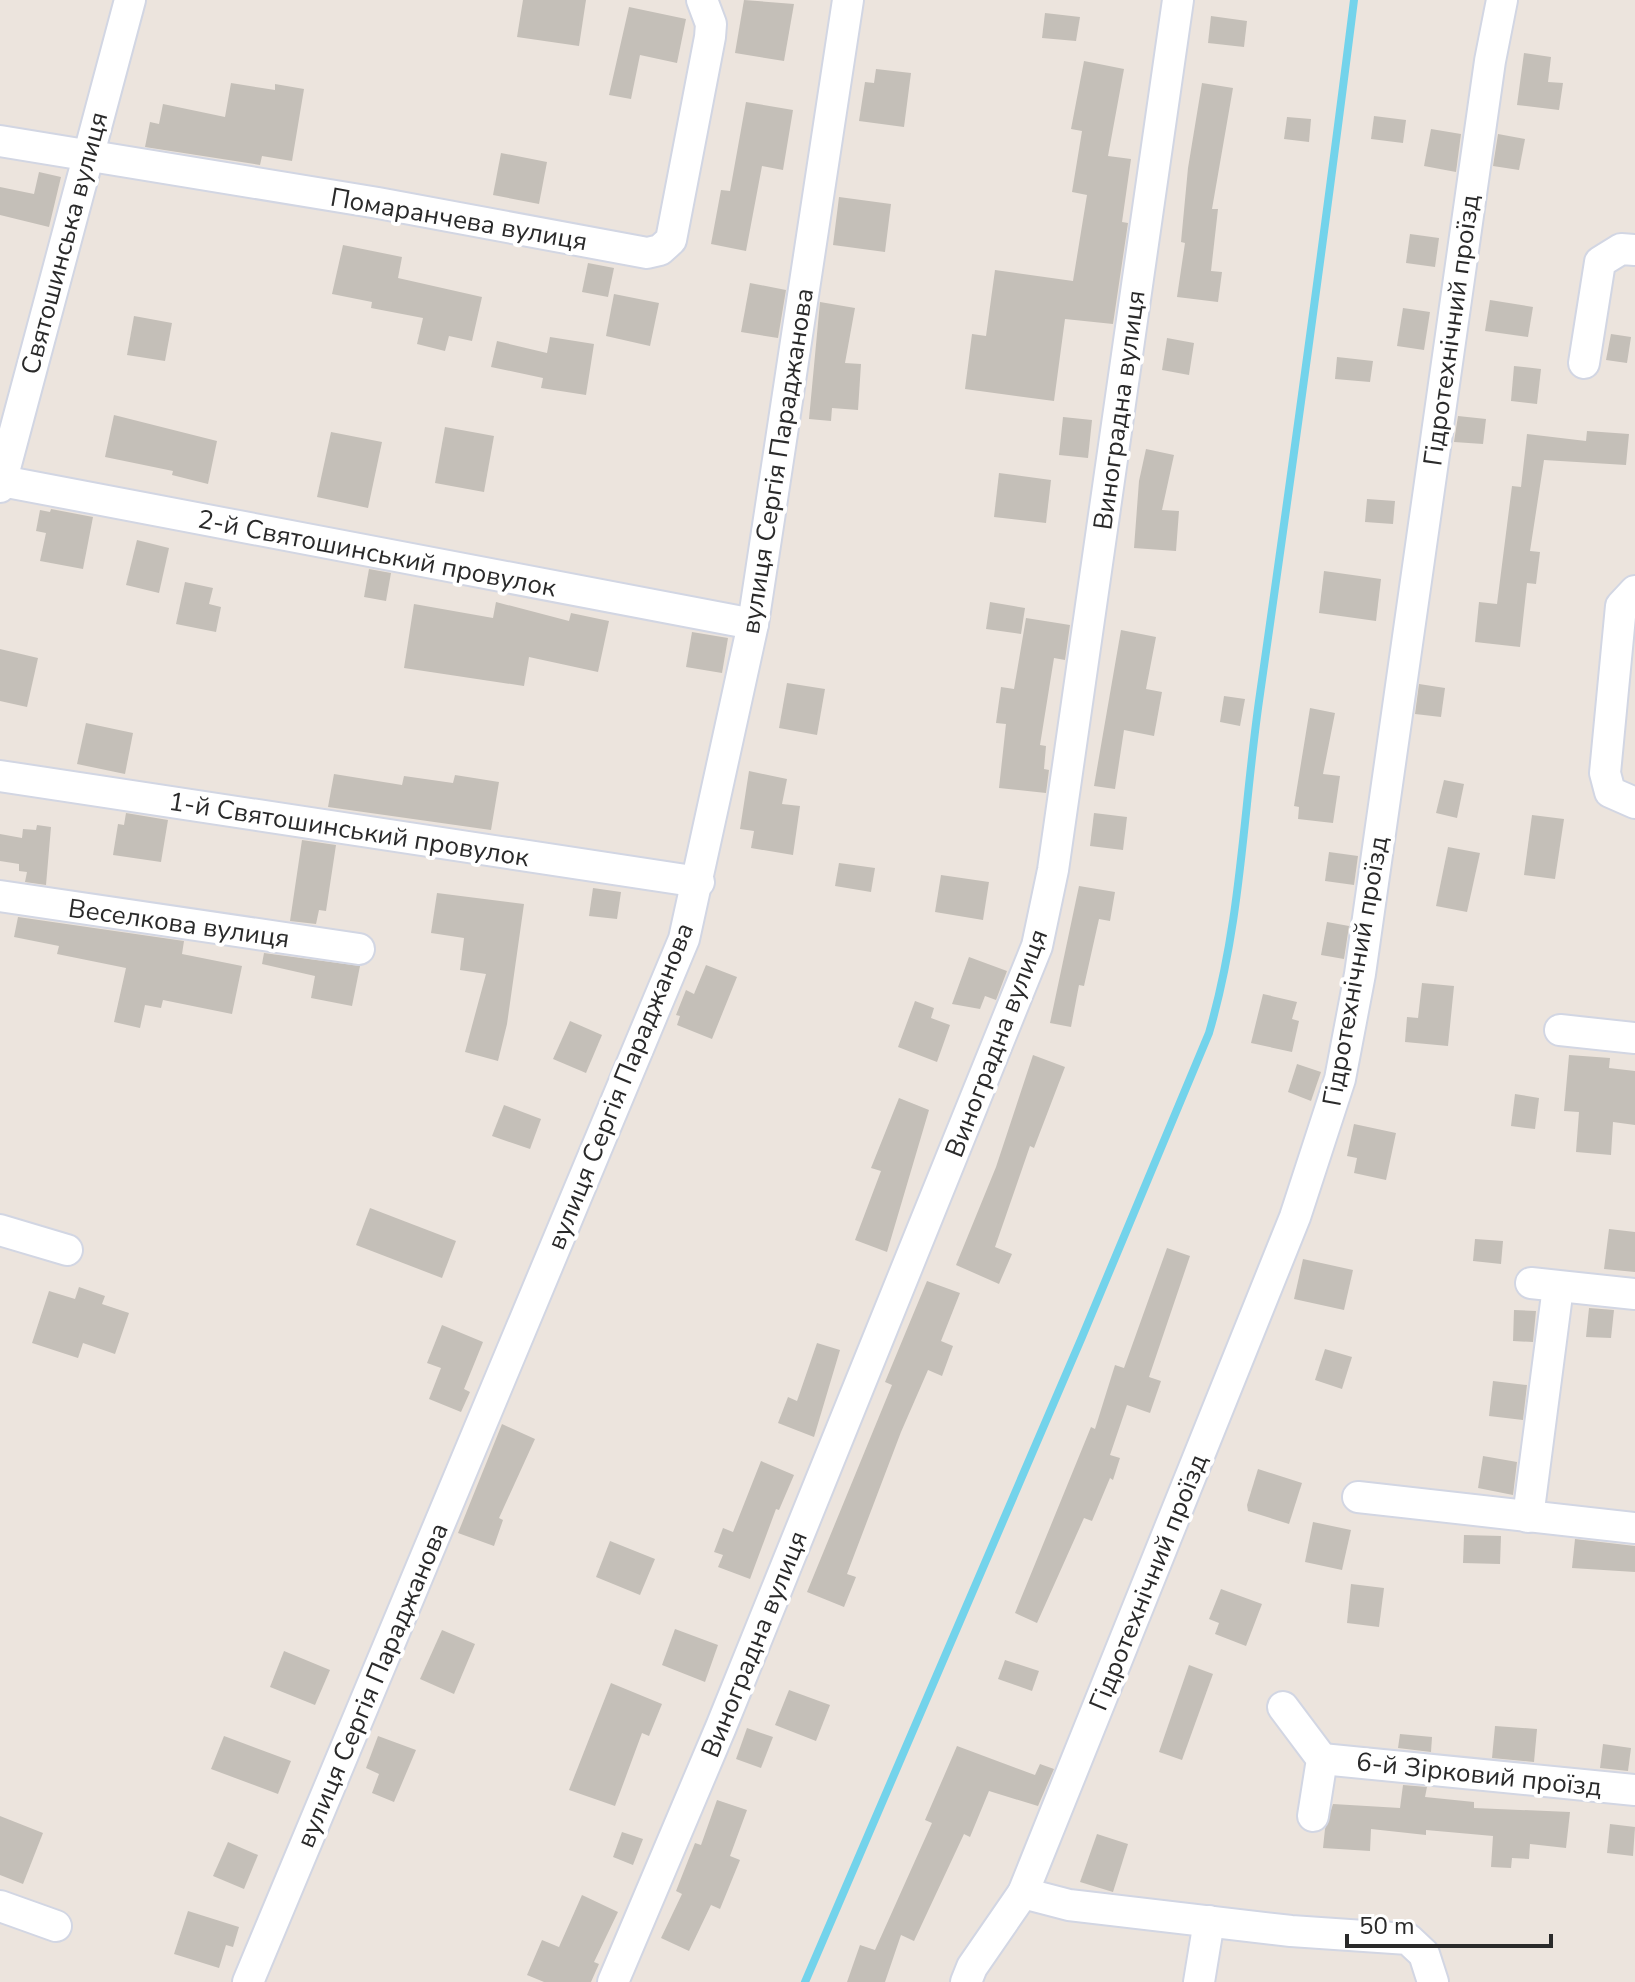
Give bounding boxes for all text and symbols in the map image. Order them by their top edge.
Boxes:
street label: Святошинська вулиця [13,108,116,378]
street label: Помаранчева вулиця [328,180,590,259]
street label: Гідротехнічний проїзд [1415,192,1488,468]
street label: вулиця Сергія Параджанова [733,286,822,636]
street label: Виноградна вулиця [1085,288,1154,532]
street label: 2-й Святошинський провулок [195,502,559,605]
street label: 1-й Святошинський провулок [166,784,532,875]
street label: Гідротехнічний проїзд [1315,833,1396,1109]
street label: Веселкова вулиця [66,891,292,956]
street label: вулиця Сергія Параджанова [539,918,702,1255]
street label: Виноградна вулиця [937,924,1056,1162]
street label: Гідротехнічний проїзд [1081,1449,1216,1716]
street label: вулиця Сергія Параджанова [288,1517,457,1853]
street label: Виноградна вулиця [693,1526,816,1763]
street label: 6-й Зірковий проїзд [1354,1744,1603,1805]
scale bar [1347,1898,1551,1948]
text: 50 m [1359,1910,1415,1942]

